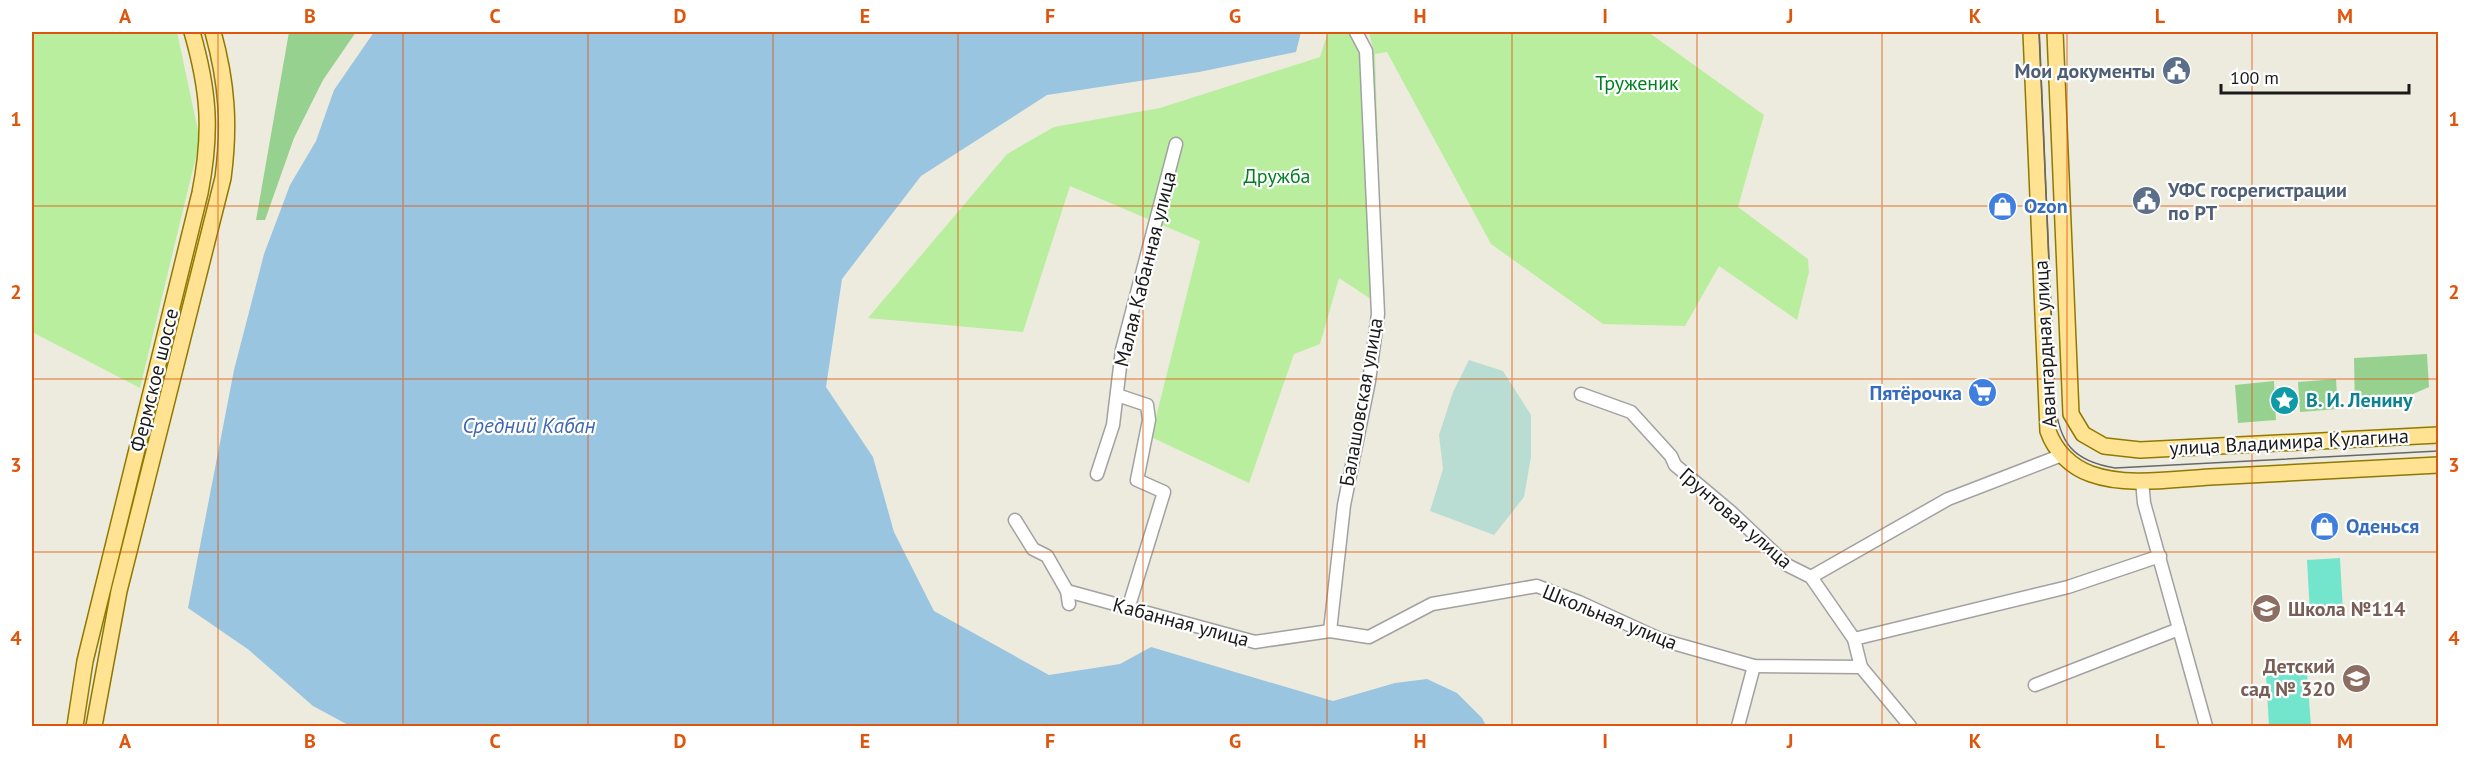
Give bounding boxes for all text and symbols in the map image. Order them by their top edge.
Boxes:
text: A [119,3,132,29]
text: B [304,3,316,29]
text: C [489,3,501,29]
text: D [674,3,687,29]
text: E [860,3,870,29]
text: F [1045,3,1055,29]
text: G [1229,3,1241,29]
text: H [1413,3,1427,29]
text: I [1602,3,1608,29]
text: J [1786,3,1793,29]
text: K [1969,3,1982,29]
text: L [2155,3,2166,29]
text: M [2337,3,2353,29]
public building icon: Мои документы [2160,55,2192,87]
scale bar [2221,57,2408,95]
place label: Мои документы [2014,58,2155,84]
text: 100 m [2230,66,2279,89]
park label: Труженик [1595,70,1679,96]
text: 1 [10,106,22,132]
text: 1 [2448,106,2460,132]
park label: Дружба [1243,163,1311,189]
street label: Малая Кабанная улица [1108,169,1182,369]
place label: УФС госрегистрации по РТ [2167,177,2347,226]
public building icon: УФС госрегистрации по РТ [2131,185,2163,217]
shop icon: Ozon [1987,190,2019,222]
place label: Ozon [2024,193,2068,219]
street label: Авангардная улица [2028,260,2062,428]
text: 2 [10,279,22,305]
text: 2 [2448,279,2460,305]
street label: Фермское шоссе [124,306,184,454]
street label: Балашовская улица [1333,316,1389,488]
supermarket icon: Пятёрочка [1967,377,1999,409]
place label: Пятёрочка [1869,380,1962,406]
place icon: В. И. Ленину [2269,384,2301,416]
place label: В. И. Ленину [2306,387,2413,413]
water label: Средний Кабан [462,412,596,439]
street label: улица Владимира Кулагина [2169,423,2409,461]
text: 3 [10,452,22,478]
text: 3 [2448,452,2460,478]
street label: Грунтовая улица [1674,462,1798,574]
shop icon: Оденься [2309,510,2341,542]
place label: Оденься [2346,513,2419,539]
street label: Школьная улица [1539,578,1681,656]
street label: Кабанная улица [1110,591,1252,653]
school or university icon: Школа №114 [2251,593,2283,625]
place label: Школа №114 [2288,596,2406,622]
text: 4 [10,625,22,651]
text: 4 [2448,625,2460,651]
place label: Детский сад № 320 [2240,653,2335,702]
school or university icon: Детский сад № 320 [2340,662,2372,694]
text: A [119,728,132,754]
text: B [304,728,316,754]
text: C [489,728,501,754]
text: D [674,728,687,754]
text: E [860,728,870,754]
text: F [1045,728,1055,754]
text: G [1229,728,1241,754]
text: H [1413,728,1427,754]
text: I [1602,728,1608,754]
text: J [1786,728,1793,754]
text: K [1969,728,1982,754]
text: L [2155,728,2166,754]
text: M [2337,728,2353,754]

